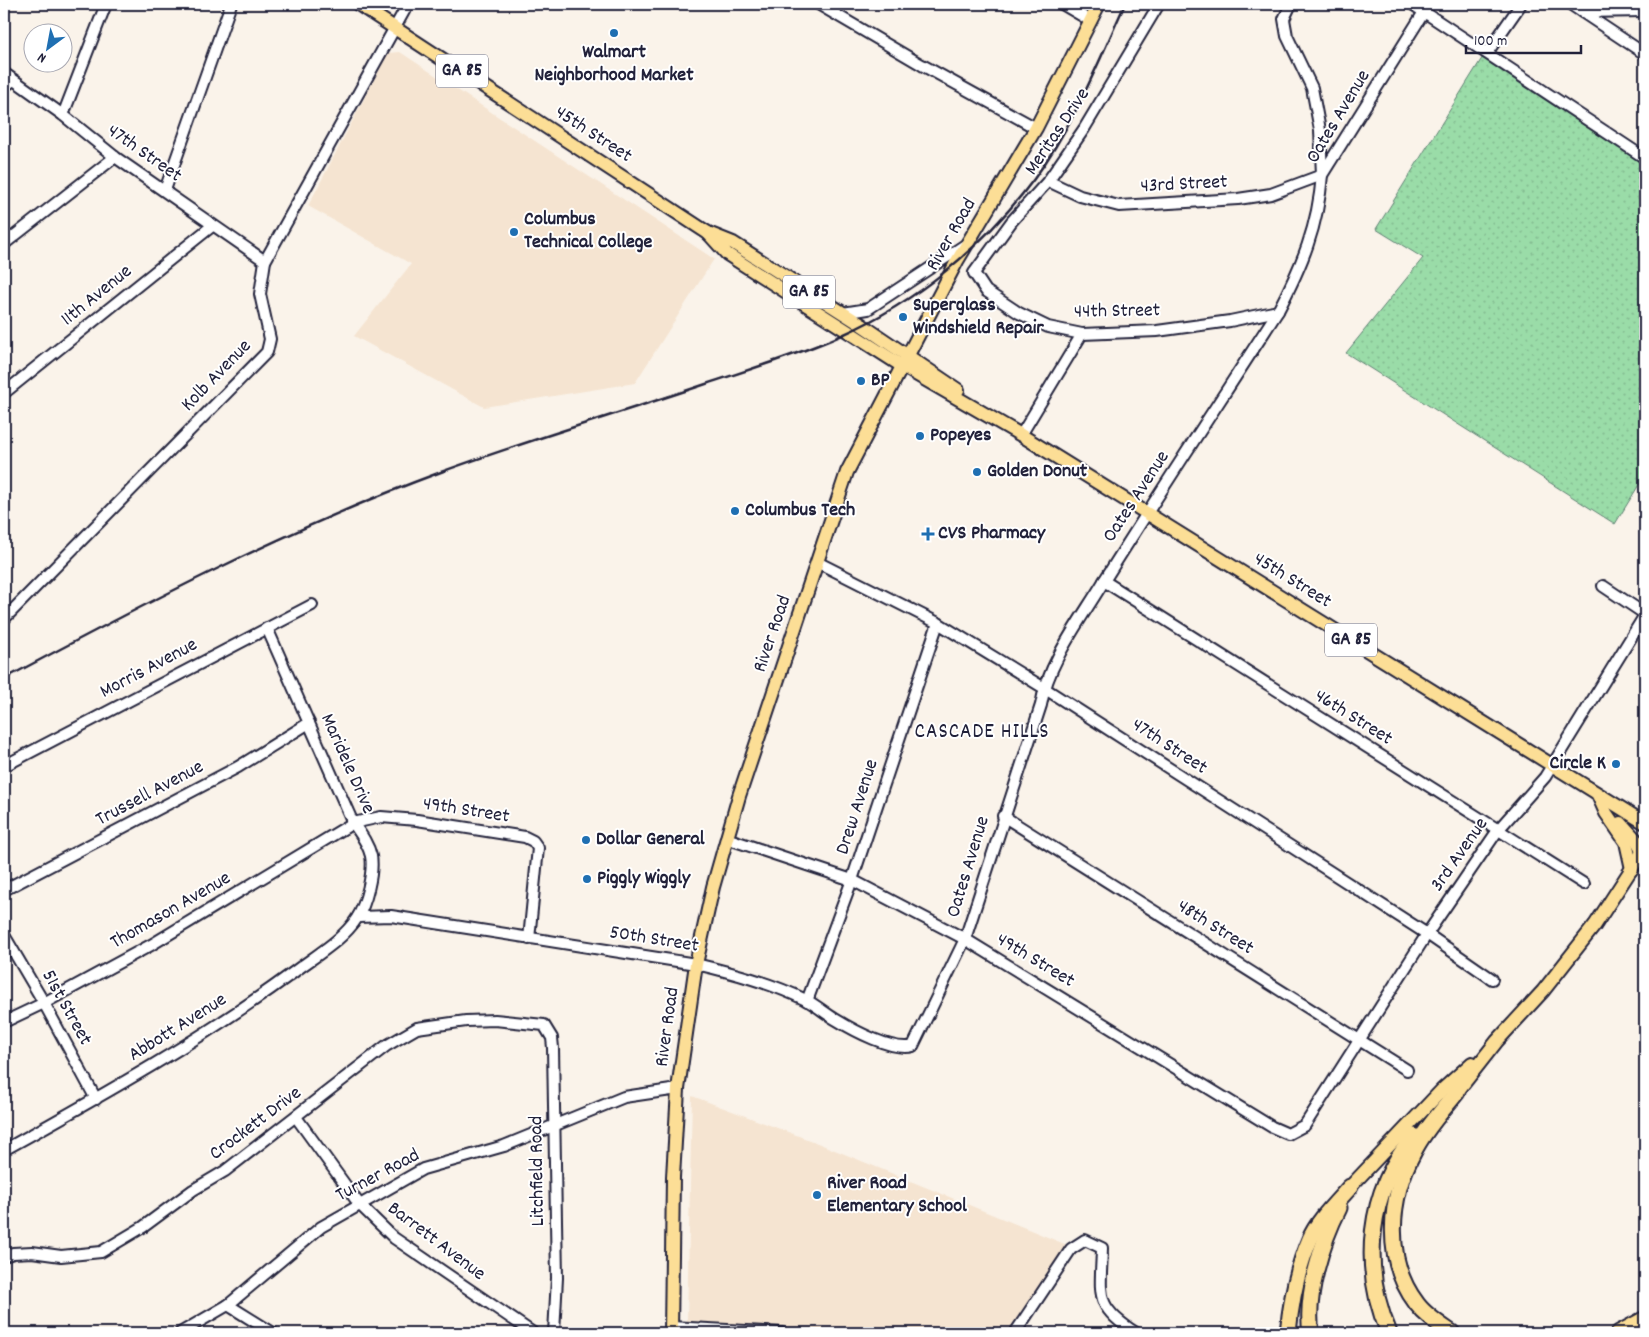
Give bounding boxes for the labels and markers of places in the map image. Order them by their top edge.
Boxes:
marker: Walmart Neighborhood Market [608,27,620,39]
place label: Walmart Neighborhood Market [534,39,694,90]
place label: Columbus Technical College [524,206,653,257]
marker: Columbus Technical College [508,226,520,238]
place label: Superglass Windshield Repair [913,292,1044,343]
marker: Superglass Windshield Repair [897,311,909,323]
place label: BP [871,367,890,395]
marker: BP [855,375,867,387]
place label: Popeyes [930,422,991,450]
marker: Popeyes [914,430,926,442]
place label: Golden Donut [987,458,1088,486]
marker: Golden Donut [971,466,983,478]
place label: Columbus Tech [745,497,855,525]
marker: Columbus Tech [729,505,741,517]
place label: CVS Pharmacy [938,520,1046,548]
marker: CVS Pharmacy [922,528,934,540]
place label: Circle K [1550,750,1607,778]
marker: Circle K [1610,758,1622,770]
place label: Dollar General [596,826,705,854]
marker: Dollar General [580,834,592,846]
place label: Piggly Wiggly [597,865,691,893]
marker: Piggly Wiggly [581,873,593,885]
place label: River Road Elementary School [827,1170,967,1221]
marker: River Road Elementary School [811,1189,823,1201]

